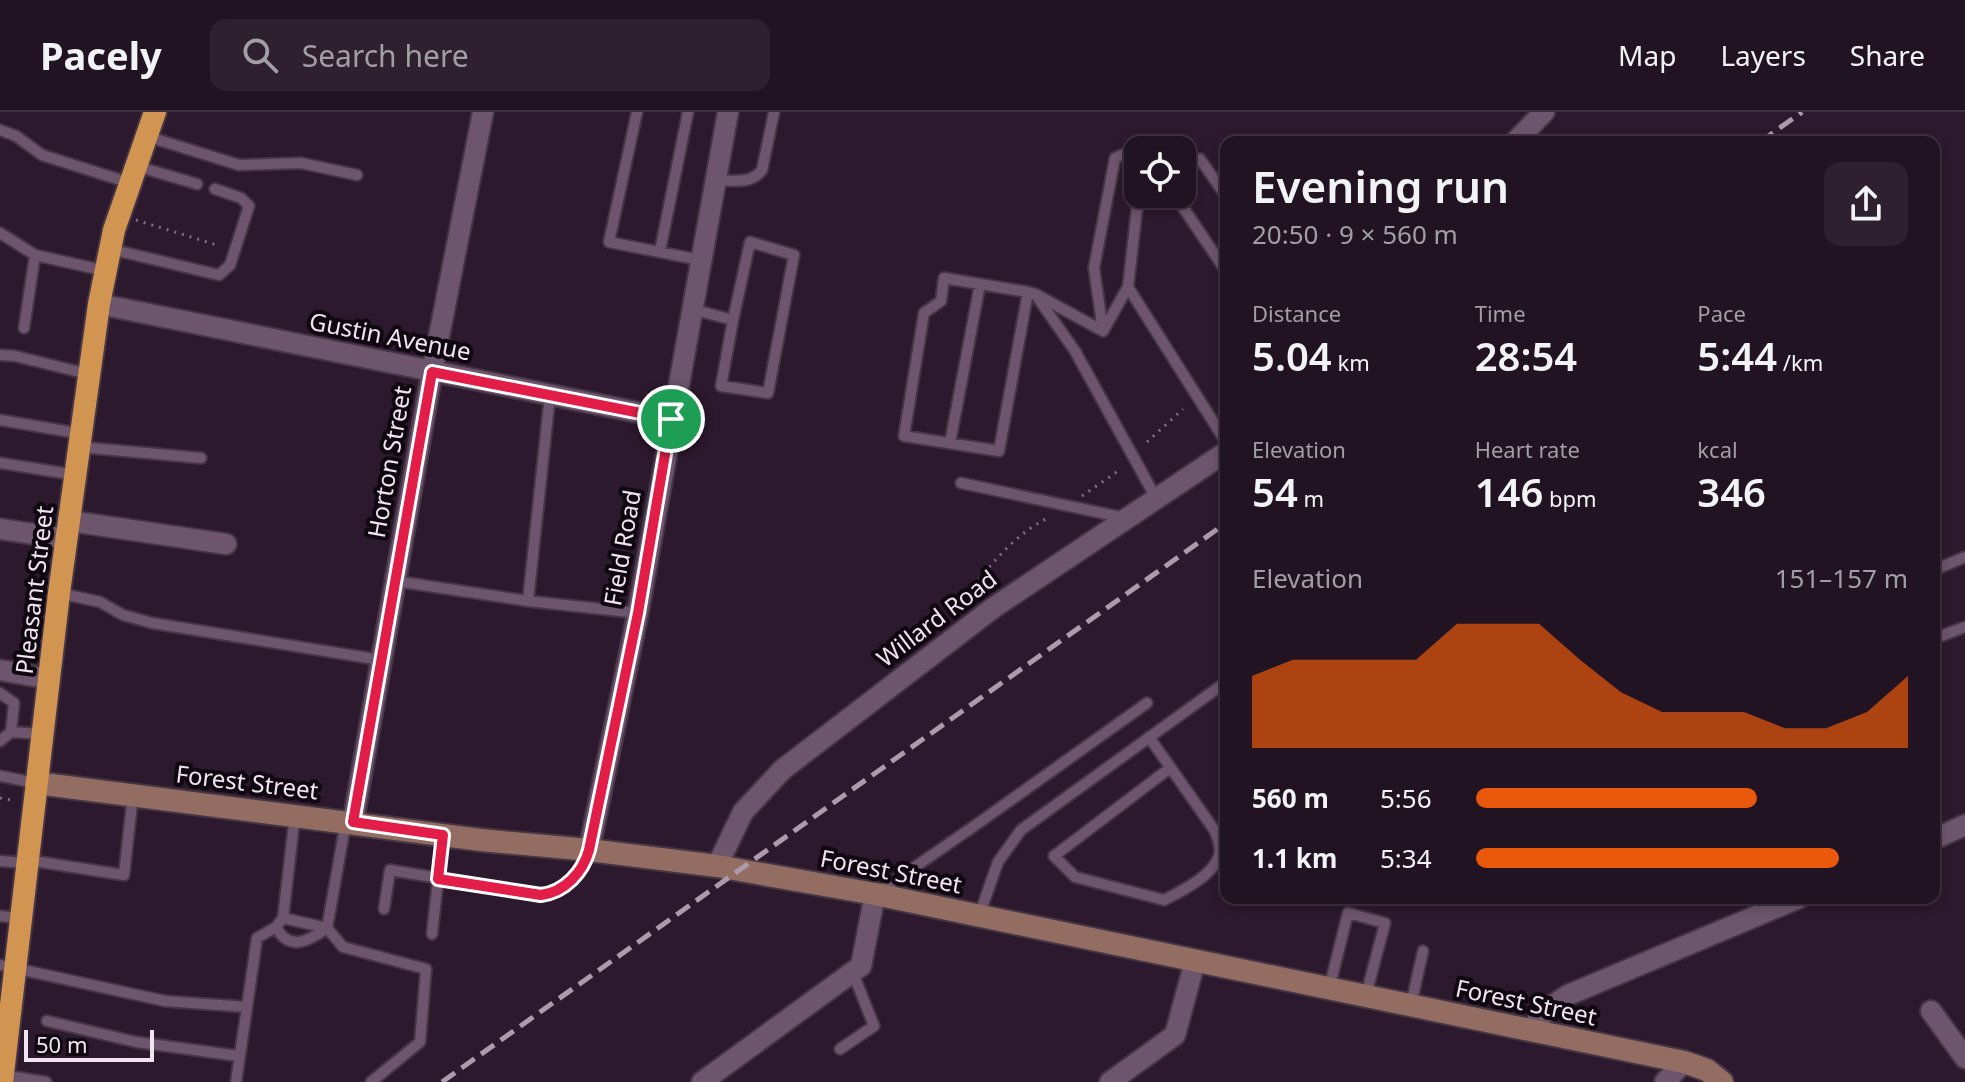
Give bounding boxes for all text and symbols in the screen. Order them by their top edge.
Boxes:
search box [210,19,770,91]
text: Pacely [40,29,162,81]
icon: search [238,33,282,77]
text: Search here [302,35,469,76]
text: Map [1618,36,1676,74]
text: Layers [1720,36,1806,74]
text: Share [1850,36,1925,74]
map controls [1124,136,1196,208]
button: locate [1124,136,1196,208]
text: Evening run [1252,156,1509,216]
button: share [1824,162,1908,246]
text: 20:50 · 9 × 560 m [1252,216,1458,252]
text: Distance [1252,298,1341,328]
text: Time [1475,298,1526,328]
text: Pace [1697,298,1746,328]
street label: Gustin Avenue [307,304,474,367]
text: 5.04 [1252,328,1332,383]
text: 28:54 [1475,328,1577,383]
text: 5:44 [1697,328,1777,383]
text: km [1332,347,1370,377]
text: /km [1777,347,1823,377]
street label: Horton Street [359,383,418,540]
pin [637,385,705,453]
icon: arrive [649,397,693,441]
text: Elevation [1252,434,1346,464]
text: Heart rate [1475,434,1580,464]
text: kcal [1697,434,1738,464]
text: 54 [1252,464,1298,519]
text: 146 [1475,464,1543,519]
text: 346 [1697,464,1766,519]
text: m [1298,483,1324,513]
text: bpm [1543,483,1597,513]
street label: Field Road [595,487,648,608]
street label: Pleasant Street [7,503,60,676]
text: Elevation [1252,560,1363,596]
text: 151–157 m [1775,560,1908,596]
street label: Willard Road [869,562,1003,674]
street label: Forest Street [174,756,321,807]
text: 560 m [1252,780,1329,816]
text: 5:56 [1380,780,1432,816]
text: 1.1 km [1252,840,1337,876]
text: 5:34 [1380,840,1432,876]
street label: Forest Street [818,841,965,900]
street label: Forest Street [1453,970,1600,1033]
scale bar [24,1026,154,1062]
text: 50 m [36,1029,87,1059]

